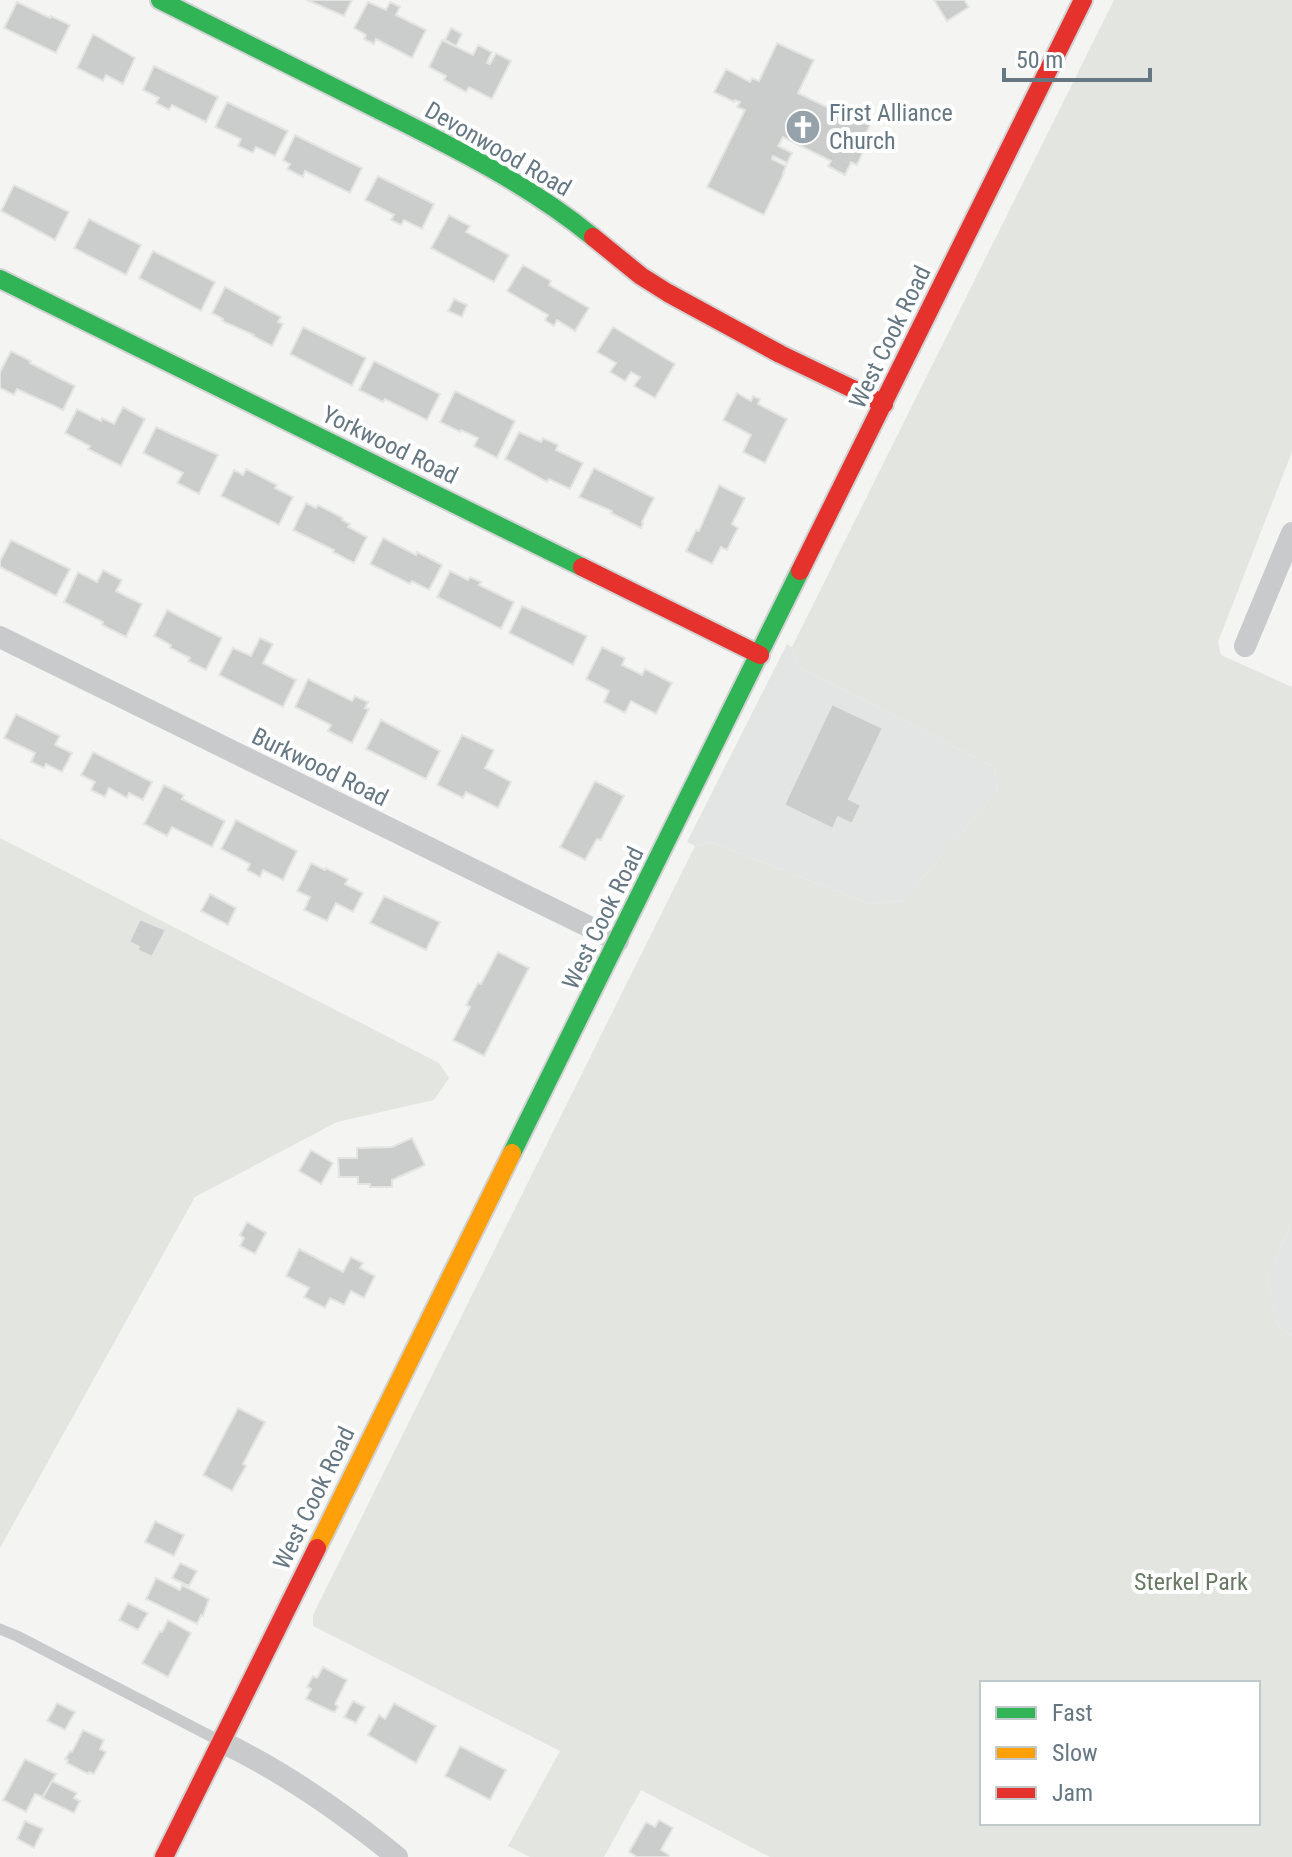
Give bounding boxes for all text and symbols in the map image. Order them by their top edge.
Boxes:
scale bar [1004,32,1150,82]
text: 50 m [1016,46,1063,74]
street label: Devonwood Road [420,96,576,202]
place label: First Alliance Church [829,99,953,155]
church icon: First Alliance Church [784,108,822,146]
street label: West Cook Road [843,261,937,413]
street label: Yorkwood Road [318,400,462,490]
street label: Burkwood Road [247,722,393,812]
street label: West Cook Road [556,842,650,994]
street label: West Cook Road [267,1422,361,1574]
park label: Sterkel Park [1134,1568,1248,1596]
legend [980,1681,1260,1825]
text: Fast [1052,1699,1093,1727]
text: Slow [1052,1739,1098,1767]
text: Jam [1052,1779,1093,1807]

